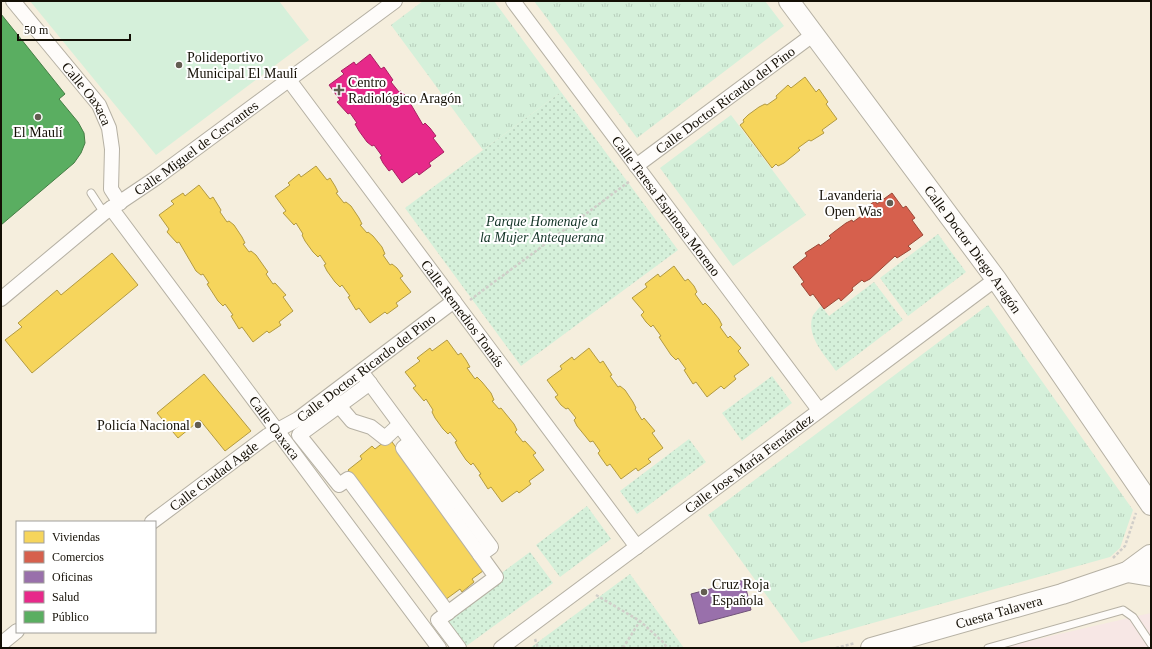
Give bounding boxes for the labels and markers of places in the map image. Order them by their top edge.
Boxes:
place label: Polideportivo Municipal El Maulí [187,50,298,81]
marker: Polideportivo Municipal El Maulí [174,60,184,70]
place label: Centro Radiológico Aragón [348,75,461,106]
marker: Centro Radiológico Aragón [333,84,345,96]
marker: El Maulí [33,112,43,122]
place label: El Maulí [13,125,63,140]
place label: Lavanderia Open Was [819,188,883,219]
marker: Lavanderia Open Was [885,198,895,208]
place label: Policía Nacional [97,418,190,433]
marker: Policía Nacional [193,420,203,430]
place label: Cruz Roja Española [712,577,770,608]
marker: Cruz Roja Española [699,587,709,597]

